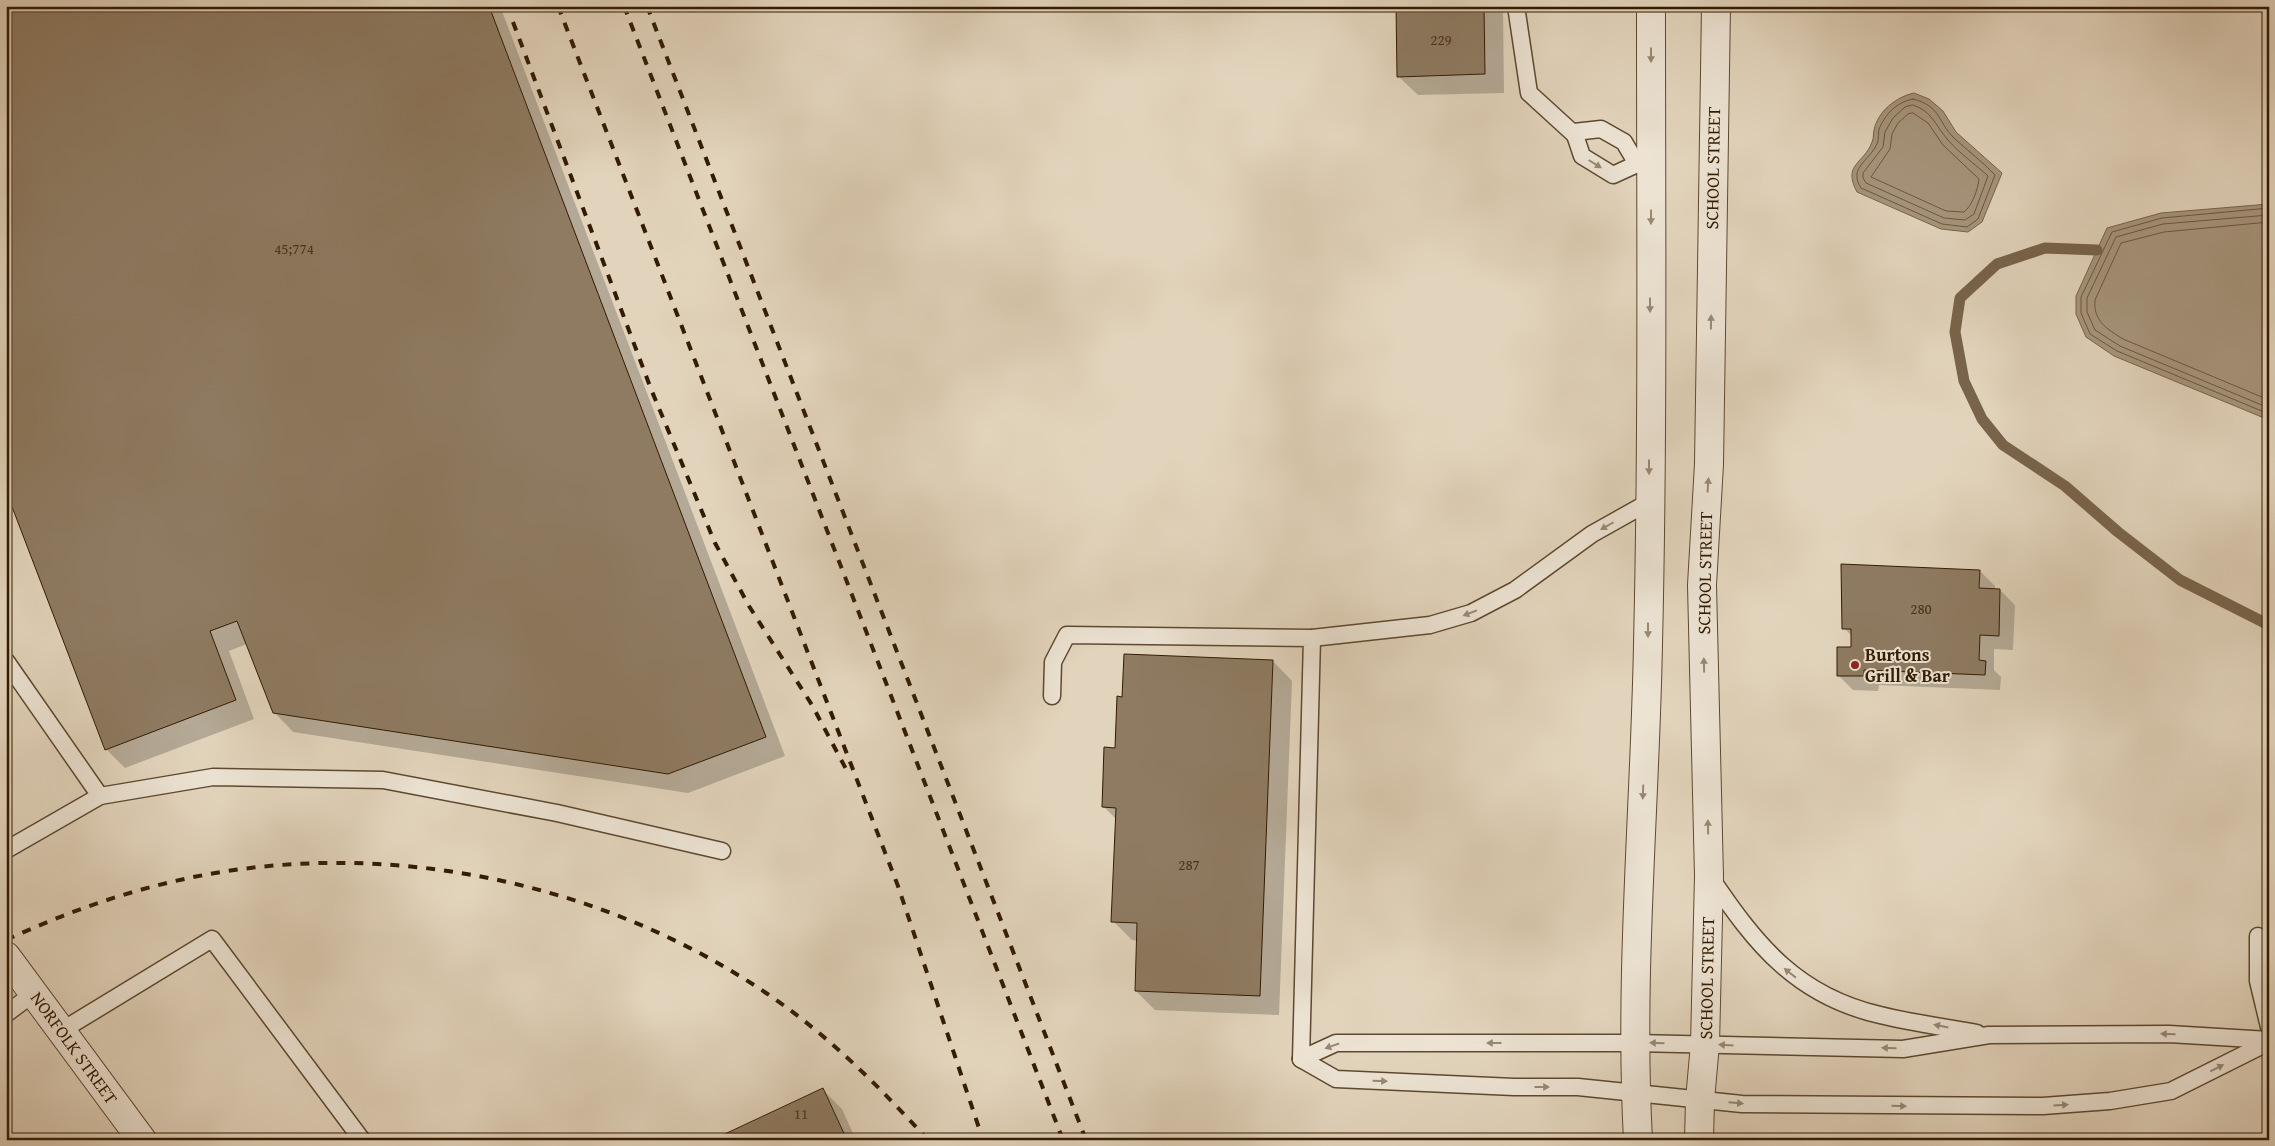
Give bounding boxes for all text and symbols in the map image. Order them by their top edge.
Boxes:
house number: 229 [1430,29,1452,50]
one-way arrow [1647,47,1655,63]
street label: SCHOOL STREET [1698,106,1727,230]
one-way arrow [1588,159,1601,169]
one-way arrow [1647,210,1655,226]
house number: 45;774 [274,238,314,259]
one-way arrow [1646,297,1654,313]
one-way arrow [1707,314,1715,330]
one-way arrow [1645,460,1653,476]
one-way arrow [1704,477,1712,493]
street label: SCHOOL STREET [1690,511,1719,635]
one-way arrow [1600,521,1614,530]
house number: 280 [1910,598,1932,619]
one-way arrow [1463,609,1477,617]
one-way arrow [1644,622,1652,638]
place label: Burtons Grill & Bar [1865,641,1951,689]
one-way arrow [1700,656,1708,672]
marker: Burtons Grill & Bar [1849,659,1861,671]
one-way arrow [1638,785,1646,801]
one-way arrow [1704,819,1712,835]
house number: 287 [1178,854,1200,875]
street label: SCHOOL STREET [1692,916,1721,1040]
one-way arrow [1784,967,1797,978]
street label: NORFOLK STREET [24,986,125,1110]
one-way arrow [1934,1022,1949,1030]
one-way arrow [2159,1030,2175,1038]
one-way arrow [1486,1039,1502,1047]
one-way arrow [1648,1039,1664,1047]
one-way arrow [1718,1041,1734,1049]
one-way arrow [1324,1042,1339,1050]
one-way arrow [1880,1044,1896,1052]
one-way arrow [2210,1064,2224,1072]
one-way arrow [1372,1077,1388,1085]
one-way arrow [1534,1083,1550,1091]
one-way arrow [1729,1100,1745,1108]
one-way arrow [2053,1100,2069,1108]
one-way arrow [1891,1102,1907,1110]
house number: 11 [794,1103,808,1124]

